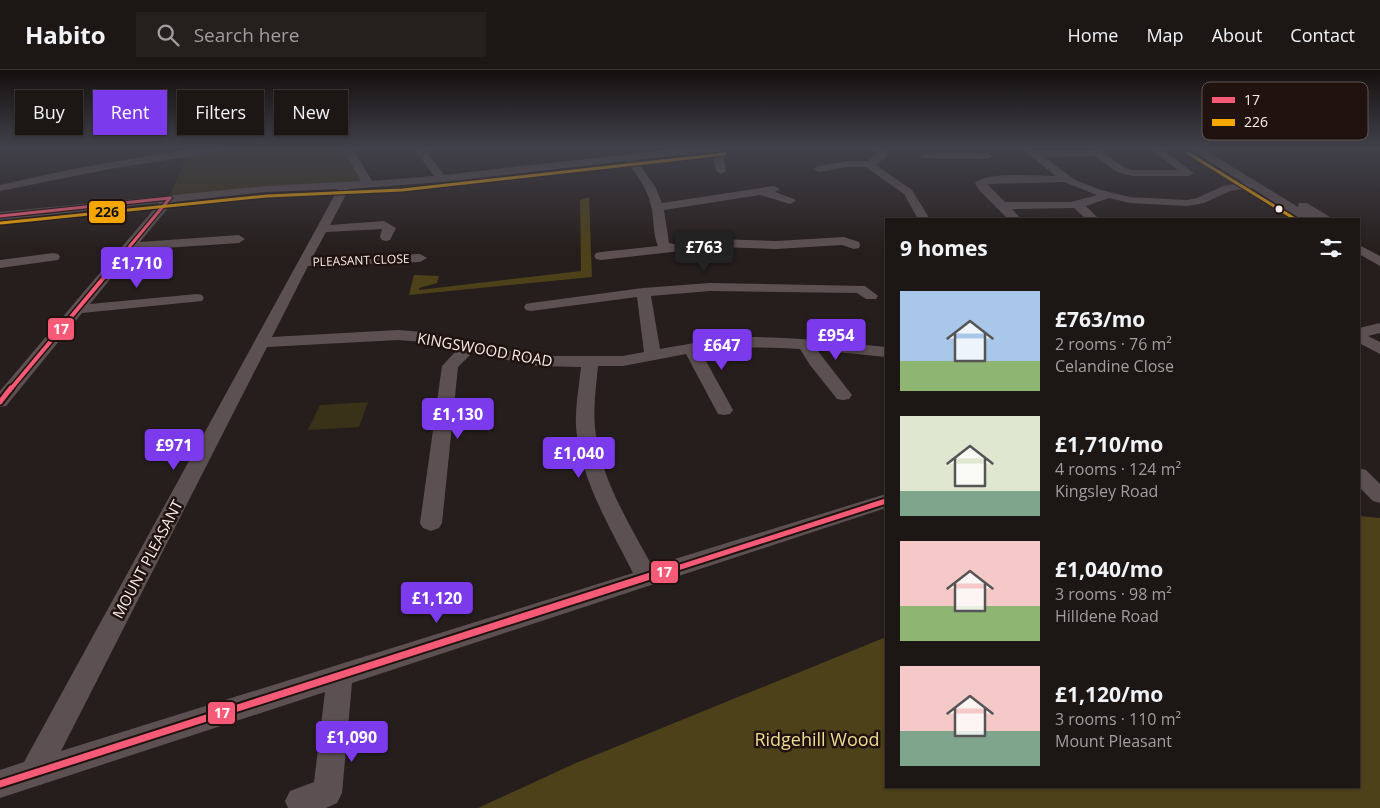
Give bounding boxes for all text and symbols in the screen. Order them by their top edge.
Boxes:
search box [136,12,486,57]
text: Habito [25,18,106,51]
icon: search [154,21,182,49]
text: Search here [194,22,300,48]
text: Home [1068,23,1118,47]
text: Map [1146,23,1184,47]
text: About [1212,23,1262,47]
text: Contact [1290,23,1355,47]
legend [1202,82,1368,140]
chip: Buy [15,90,83,135]
chip: Rent [93,90,167,135]
chip: Filters [177,90,264,135]
chip: New [274,90,348,135]
text: 17 [1244,90,1260,109]
text: 226 [1244,112,1268,131]
line badge: 226 [88,200,126,224]
text: 226 [95,202,119,221]
unlabelled marker [1274,204,1284,214]
pin: £763 [674,230,734,273]
text: 9 homes [900,234,988,262]
icon: filters [1317,234,1345,262]
text: £763 [686,236,722,258]
pin: £1,710 [96,246,178,289]
street label: PLEASANT CLOSE [312,250,410,270]
text: £1,710 [112,252,162,274]
text: £763/mo [1055,305,1145,333]
icon: home [940,311,1000,371]
line badge: 17 [47,317,75,341]
pin: £954 [806,318,866,361]
text: 17 [53,319,69,338]
text: £954 [818,324,854,346]
street label: KINGSWOOD ROAD [416,327,554,371]
pin: £647 [692,328,752,371]
text: 2 rooms · 76 m² [1055,333,1172,355]
text: £647 [704,334,740,356]
text: Celandine Close [1055,355,1174,377]
pin: £1,130 [417,398,499,440]
text: £1,130 [433,403,483,425]
pin: £971 [144,428,204,471]
text: £1,710/mo [1055,430,1163,458]
text: £971 [156,434,192,456]
pin: £1,040 [538,436,620,479]
icon: home [940,436,1000,496]
text: £1,040 [554,442,604,464]
text: 4 rooms · 124 m² [1055,458,1181,480]
text: Kingsley Road [1055,480,1158,502]
street label: MOUNT PLEASANT [107,496,187,622]
text: £1,040/mo [1055,555,1163,583]
line badge: 17 [650,560,679,584]
icon: home [940,561,1000,621]
text: 17 [656,562,672,581]
pin: £1,120 [396,582,478,624]
text: 3 rooms · 98 m² [1055,583,1172,605]
text: £1,120 [412,587,462,609]
text: Hilldene Road [1055,605,1159,627]
text: £1,120/mo [1055,680,1163,708]
icon: home [940,686,1000,746]
line badge: 17 [207,701,236,725]
text: 17 [214,703,230,722]
text: 3 rooms · 110 m² [1055,708,1181,730]
pin: £1,090 [311,720,393,763]
text: £1,090 [327,726,377,748]
park label: Ridgehill Wood [754,727,880,751]
text: Mount Pleasant [1055,730,1172,752]

